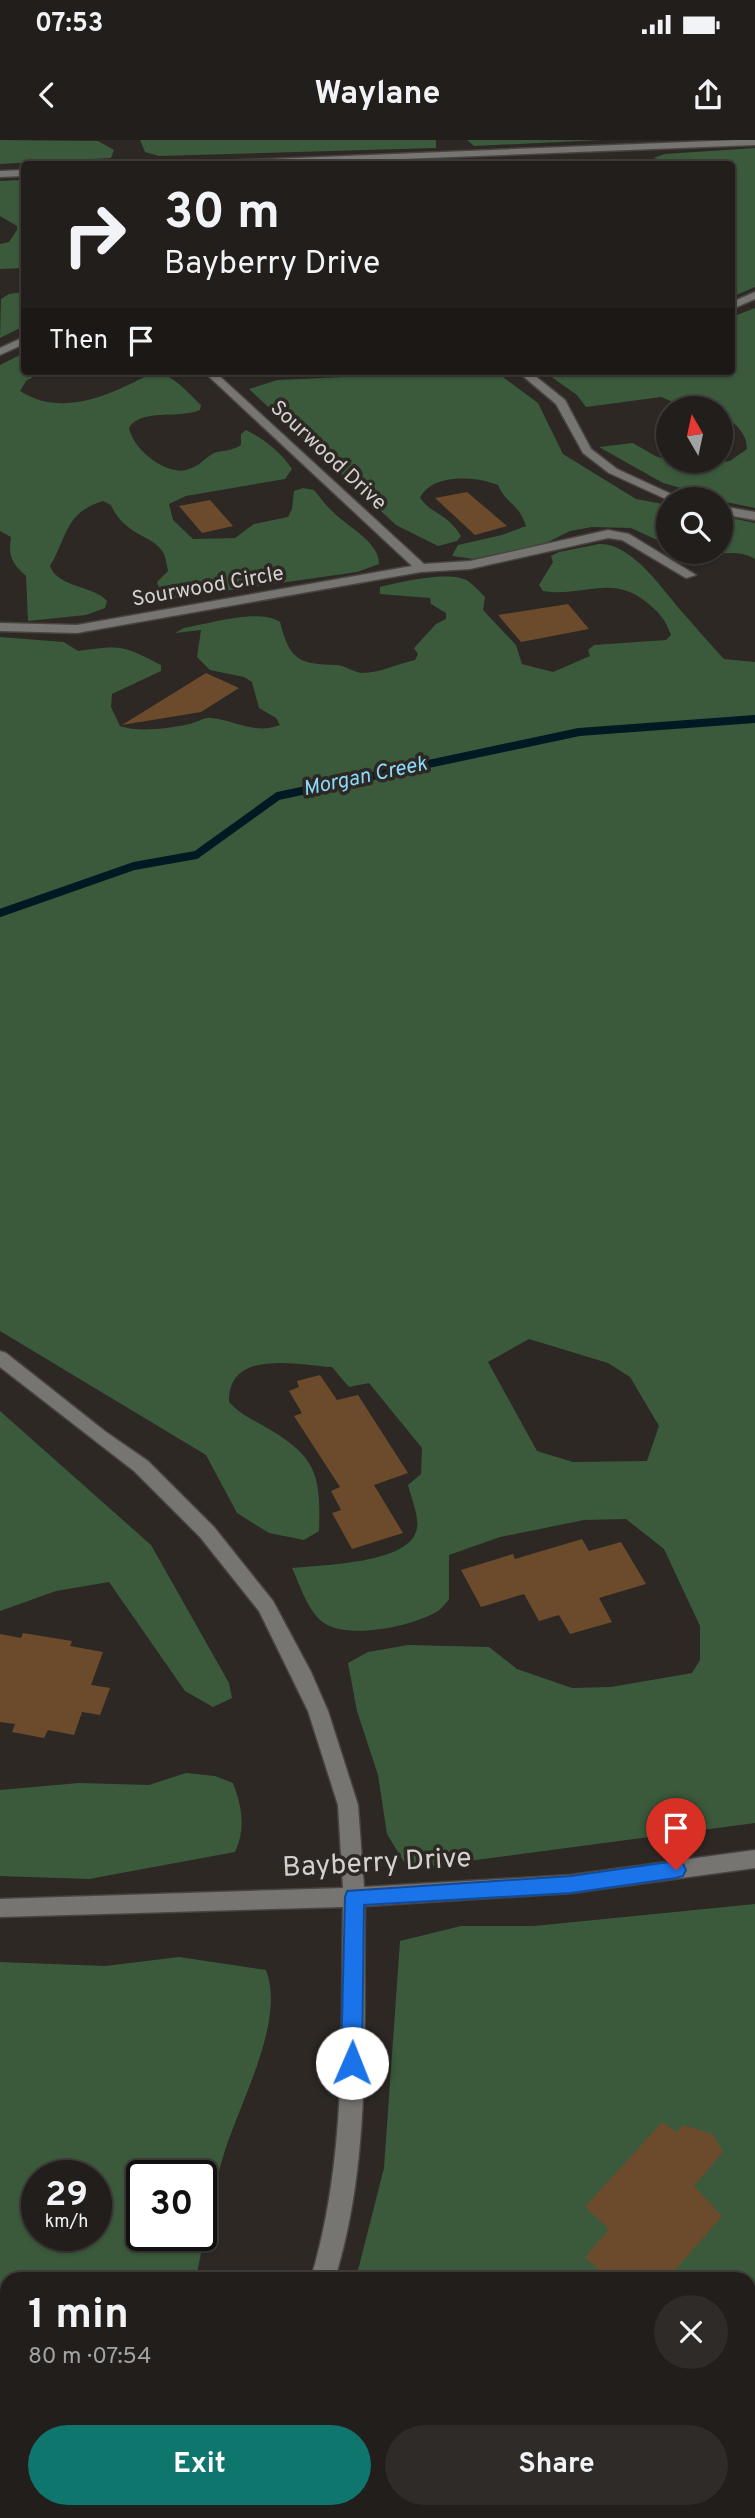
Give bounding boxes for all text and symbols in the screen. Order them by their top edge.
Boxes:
text: 07:53 [35,8,103,41]
text: Waylane [315,75,440,115]
icon: back [28,76,66,114]
icon: share [689,76,727,114]
text: 30 m [164,184,280,246]
icon: right [49,189,140,280]
text: Bayberry Drive [164,245,380,285]
icon: arrive [122,322,160,360]
text: Then [49,325,108,358]
street label: Sourwood Drive [264,395,392,517]
north arrow [656,396,733,472]
map controls [656,396,733,564]
button: search [656,487,733,564]
street label: Sourwood Circle [130,560,286,614]
water label: Morgan Creek [301,751,430,803]
pin [646,1798,706,1870]
icon: arrive [657,1809,695,1847]
street label: Bayberry Drive [282,1841,472,1887]
position arrow [315,2026,389,2100]
speed limit sign: 30 [126,2160,217,2251]
text: 29 [45,2174,88,2218]
text: km/h [45,2211,88,2234]
text: 1 min [28,2290,129,2343]
button: close [654,2295,728,2369]
text: 80 m · 07:54 [28,2343,152,2372]
button: Exit [28,2425,371,2505]
button: Share [385,2425,728,2505]

